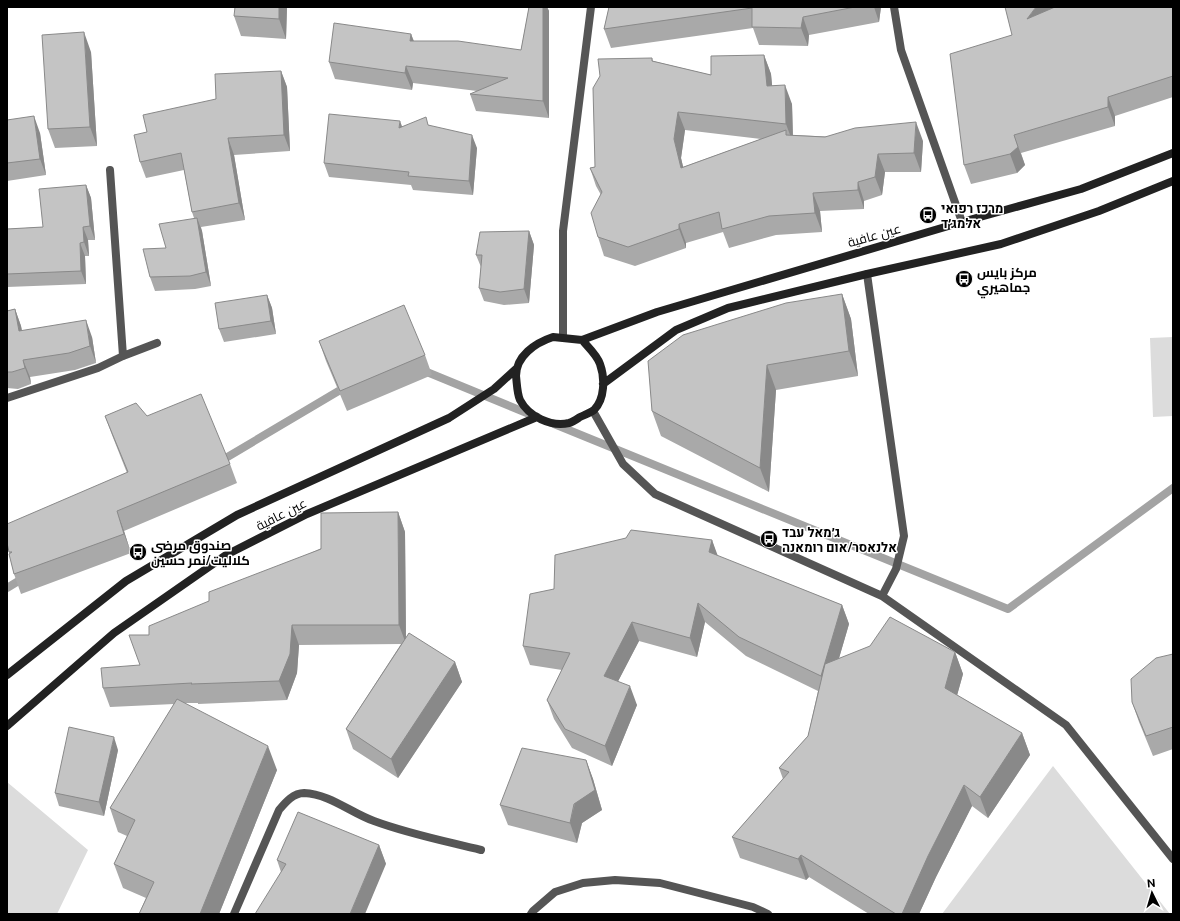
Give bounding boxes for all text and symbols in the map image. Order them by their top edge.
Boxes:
place label: מרכז רפואי אלמג׳ד [941,201,1003,231]
bus stop icon: מרכז רפואי אלמג׳ד [918,205,938,225]
street label: عين عافية [846,221,902,250]
place label: مركز بايس جماهيري [977,265,1037,299]
bus stop icon: مركز بايس جماهيري [954,269,974,289]
street label: عين عافية [254,495,309,534]
place label: ג׳מאל עבד אלנאסר/אום רומאנה [782,525,897,555]
bus stop icon: ג׳מאל עבד אלנאסר/אום רומאנה [759,529,779,549]
place label: صندوق مرضى كلاليت/نمر حسين [151,538,250,568]
bus stop icon: صندوق مرضى كلاليت/نمر حسين [128,542,148,562]
north arrow [1132,873,1172,913]
text: N [1146,877,1156,889]

